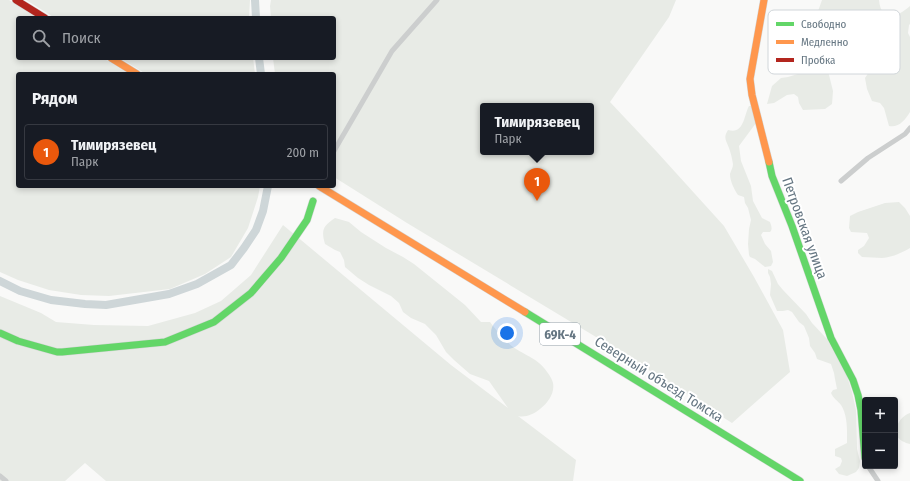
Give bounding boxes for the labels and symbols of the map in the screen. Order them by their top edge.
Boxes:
legend [768,10,900,74]
text: Свободно [801,18,846,31]
text: Медленно [801,36,849,49]
text: Пробка [801,54,835,67]
pin: 1 [524,168,550,201]
street label: Петровская улица [778,175,831,281]
your location [497,323,517,343]
road number: 69К-4 [540,323,580,345]
street label: Северный объезд Томска [591,333,726,426]

